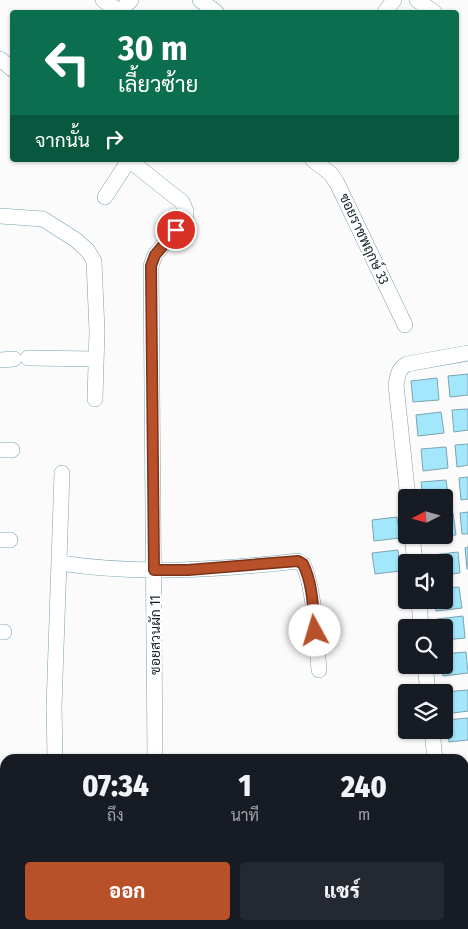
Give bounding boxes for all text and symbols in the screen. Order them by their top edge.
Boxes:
text: 30 m [118,27,188,69]
icon: left [35,30,100,95]
text: เลี้ยวซ้าย [118,71,198,98]
icon: right [100,125,128,153]
text: จากนั้น [35,129,90,152]
street label: ซอยราชพฤกษ์ 33 [335,190,393,287]
pin [155,209,197,251]
icon: arrive [162,216,190,244]
north arrow [398,489,452,544]
map controls [398,489,453,739]
button: sound [398,554,453,609]
street label: ซอยสวนผัก 11 [147,595,164,675]
position arrow [288,604,340,656]
button: search [398,619,453,674]
button: layers [398,684,453,739]
text: 07:34 [82,768,149,804]
text: 1 [238,768,251,804]
text: 240 [341,769,387,805]
text: m [358,805,370,824]
text: ถึง [107,806,124,825]
text: นาที [231,806,259,825]
button: ออก [25,862,230,920]
button: แชร์ [240,862,444,920]

